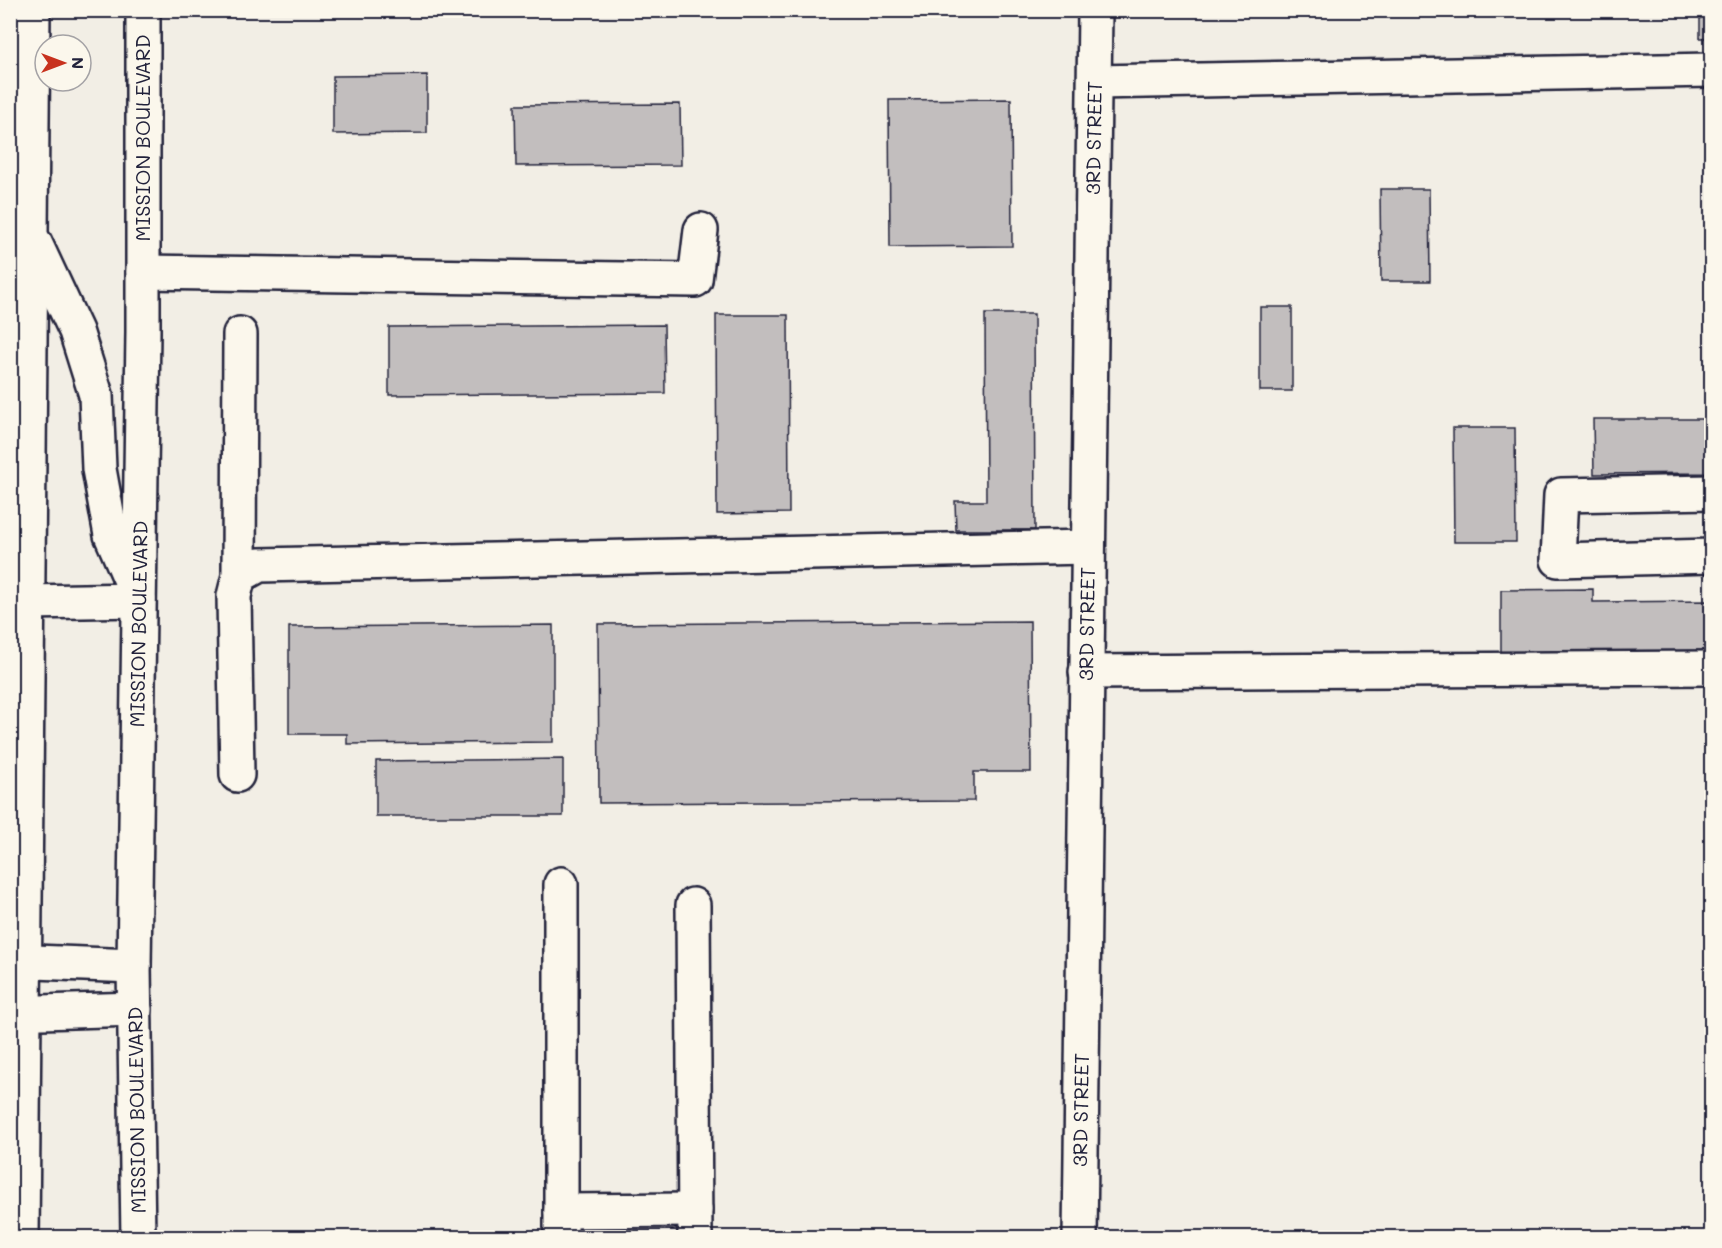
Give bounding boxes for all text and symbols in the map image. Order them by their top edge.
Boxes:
north arrow [33,33,93,93]
street label: MISSION BOULEVARD [129,35,155,241]
text: N [68,57,89,69]
street label: 3RD STREET [1079,81,1107,195]
street label: MISSION BOULEVARD [123,520,153,728]
street label: 3RD STREET [1072,567,1100,681]
street label: MISSION BOULEVARD [121,1006,151,1214]
street label: 3RD STREET [1066,1053,1094,1167]

